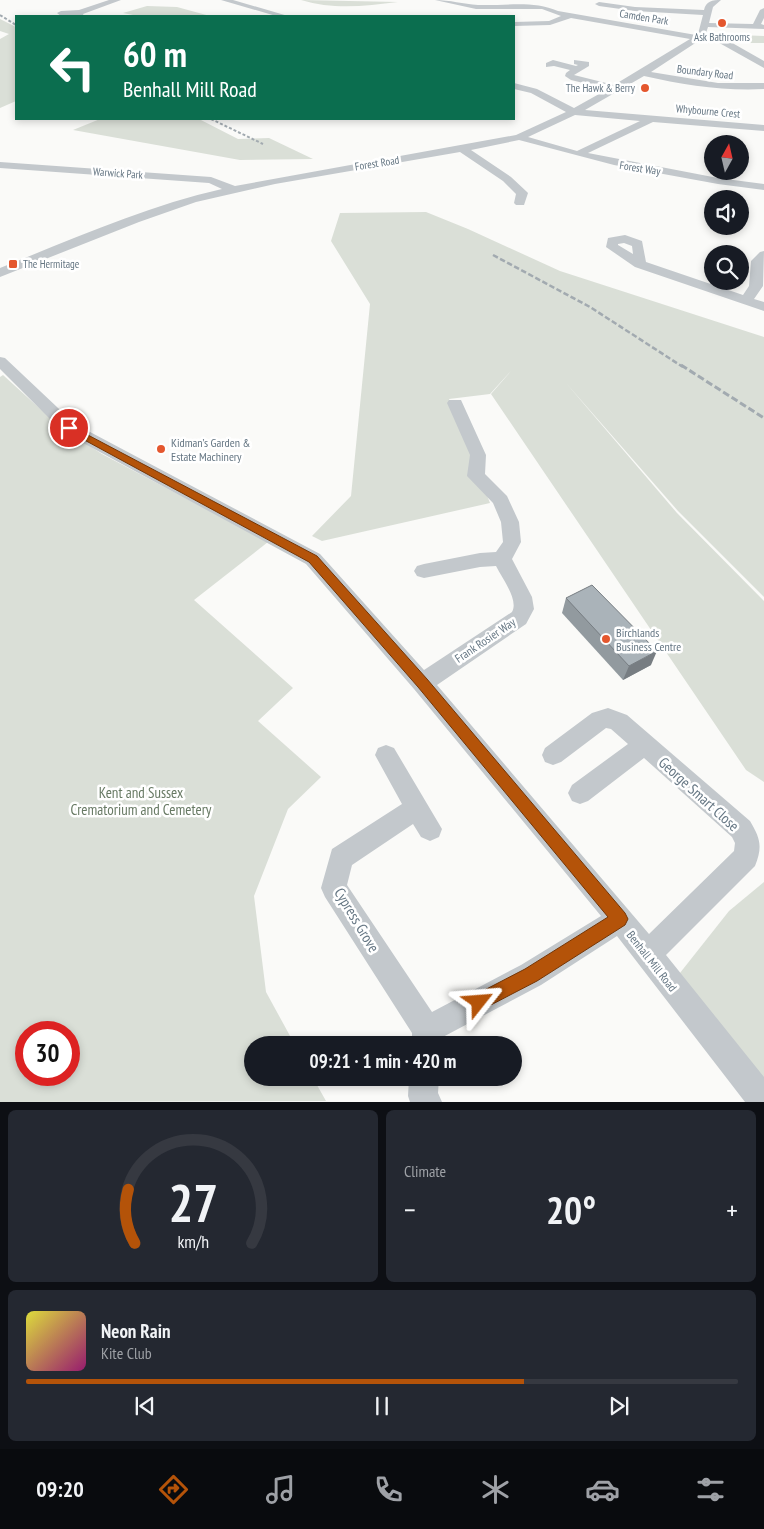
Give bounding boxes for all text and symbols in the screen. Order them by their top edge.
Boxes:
street label: Camden Park [619,6,670,28]
marker: Ask Bathrooms [716,17,728,29]
place label: Ask Bathrooms [694,30,750,44]
text: 60 m [123,31,187,77]
icon: left [40,35,105,100]
street label: Boundary Road [676,62,734,82]
text: Benhall Mill Road [123,75,257,103]
place label: The Hawk & Berry [566,81,636,95]
marker: The Hawk & Berry [639,82,651,94]
street label: Whybourne Crest [675,101,741,121]
north arrow [704,135,749,180]
map controls [704,135,749,290]
street label: Forest Road [354,153,400,173]
street label: Forest Way [619,158,662,178]
street label: Warwick Park [93,164,144,182]
button: sound [704,190,749,235]
button: search [704,245,749,290]
place label: The Hermitage [23,257,80,271]
marker: The Hermitage [7,258,19,270]
pin [48,407,90,449]
icon: arrive [55,414,83,442]
place label: Kidman’s Garden & Estate Machinery [171,435,250,464]
marker: Kidman’s Garden & Estate Machinery [155,443,167,455]
street label: Frank Rosier Way [452,614,519,666]
place label: Birchlands Business Centre [616,625,681,654]
marker: Birchlands Business Centre [600,633,612,645]
street label: George Smart Close [655,753,743,835]
park label: Kent and Sussex Crematorium and Cemetery [71,783,212,819]
street label: Cypress Grove [330,884,384,956]
street label: Benhall Mill Road [624,928,680,994]
position arrow [452,975,504,1027]
speed limit sign: 30 [15,1021,80,1086]
text: 09:21 · 1 min · 420 m [310,1049,456,1073]
text: Climate [404,1161,446,1181]
text: 27 [168,1169,218,1236]
text: 20° [546,1185,596,1234]
text: − [404,1191,416,1228]
text: + [726,1191,738,1228]
text: km/h [177,1230,209,1253]
text: Neon Rain [101,1319,170,1343]
text: Kite Club [101,1343,152,1363]
icon: previous [131,1392,159,1420]
icon: pause [368,1392,396,1420]
icon: next [605,1392,633,1420]
icon: directions [156,1472,191,1507]
icon: music [263,1472,298,1507]
icon: phone [371,1472,406,1507]
icon: climate [478,1472,513,1507]
icon: car [585,1472,620,1507]
icon: filters [693,1472,728,1507]
text: 09:20 [36,1475,84,1503]

